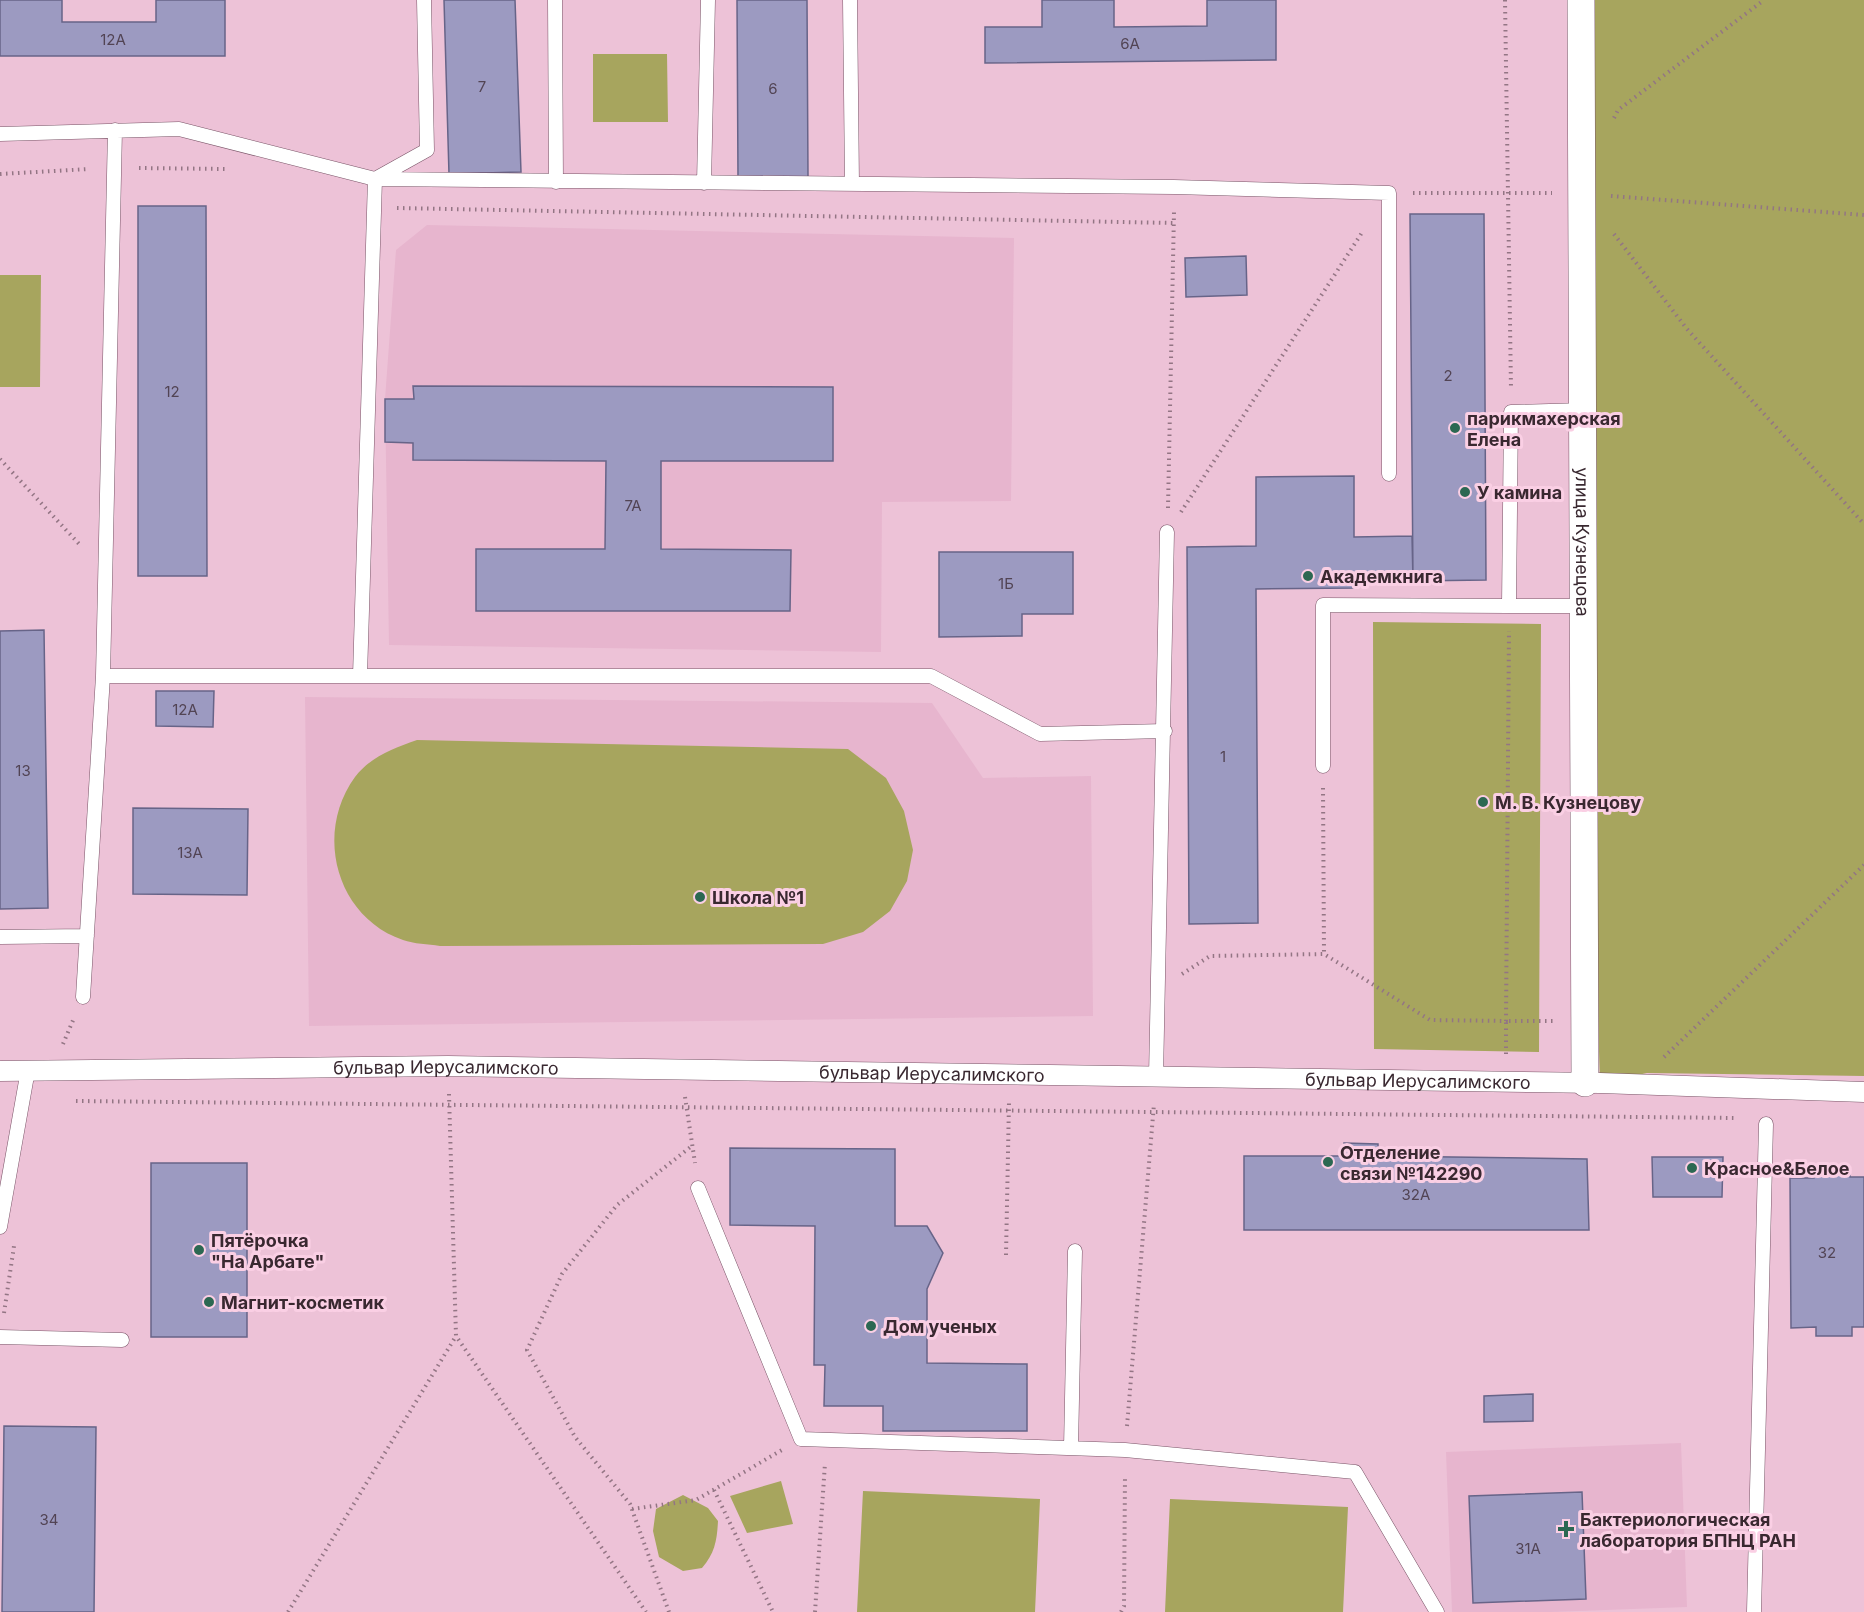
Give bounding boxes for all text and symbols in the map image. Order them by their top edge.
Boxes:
house number: 12А [100,30,126,49]
house number: 6А [1120,34,1140,53]
house number: 7 [478,77,486,96]
house number: 6 [768,79,778,98]
house number: 2 [1443,366,1453,385]
house number: 12 [164,382,180,401]
place label: парикмахерская Елена [1467,408,1621,450]
marker: парикмахерская Елена [1448,421,1462,435]
street label: улица Кузнецова [1572,467,1594,617]
place label: У камина [1477,482,1562,503]
marker: У камина [1458,485,1472,499]
house number: 7А [624,496,642,515]
place label: Академкнига [1320,566,1443,587]
marker: Академкнига [1301,569,1315,583]
house number: 1Б [998,574,1014,593]
house number: 12А [172,700,198,719]
house number: 1 [1220,747,1226,766]
house number: 13 [15,761,31,780]
place label: М. В. Кузнецову [1495,792,1641,813]
marker: М. В. Кузнецову [1476,795,1490,809]
house number: 13А [177,843,203,862]
place label: Школа №1 [712,887,804,908]
marker: Школа №1 [693,890,707,904]
street label: бульвар Иерусалимского [333,1055,559,1078]
street label: бульвар Иерусалимского [819,1061,1045,1085]
street label: бульвар Иерусалимского [1305,1068,1531,1092]
place label: Отделение связи №142290 [1340,1142,1482,1184]
marker: Отделение связи №142290 [1321,1155,1335,1169]
place label: Красное&Белое [1704,1158,1850,1179]
marker: Красное&Белое [1685,1161,1699,1175]
house number: 32А [1402,1185,1430,1204]
place label: Пятёрочка "На Арбате" [211,1230,324,1272]
marker: Пятёрочка "На Арбате" [192,1243,206,1257]
house number: 32 [1818,1243,1836,1262]
place label: Магнит-косметик [221,1292,384,1313]
marker: Магнит-косметик [202,1295,216,1309]
place label: Дом ученых [883,1316,997,1337]
marker: Дом ученых [864,1319,878,1333]
place label: Бактериологическая лаборатория БПНЦ РАН [1580,1509,1796,1551]
house number: 34 [40,1510,58,1529]
marker: Бактериологическая лаборатория БПНЦ РАН [1557,1520,1575,1538]
house number: 31А [1515,1539,1541,1558]

